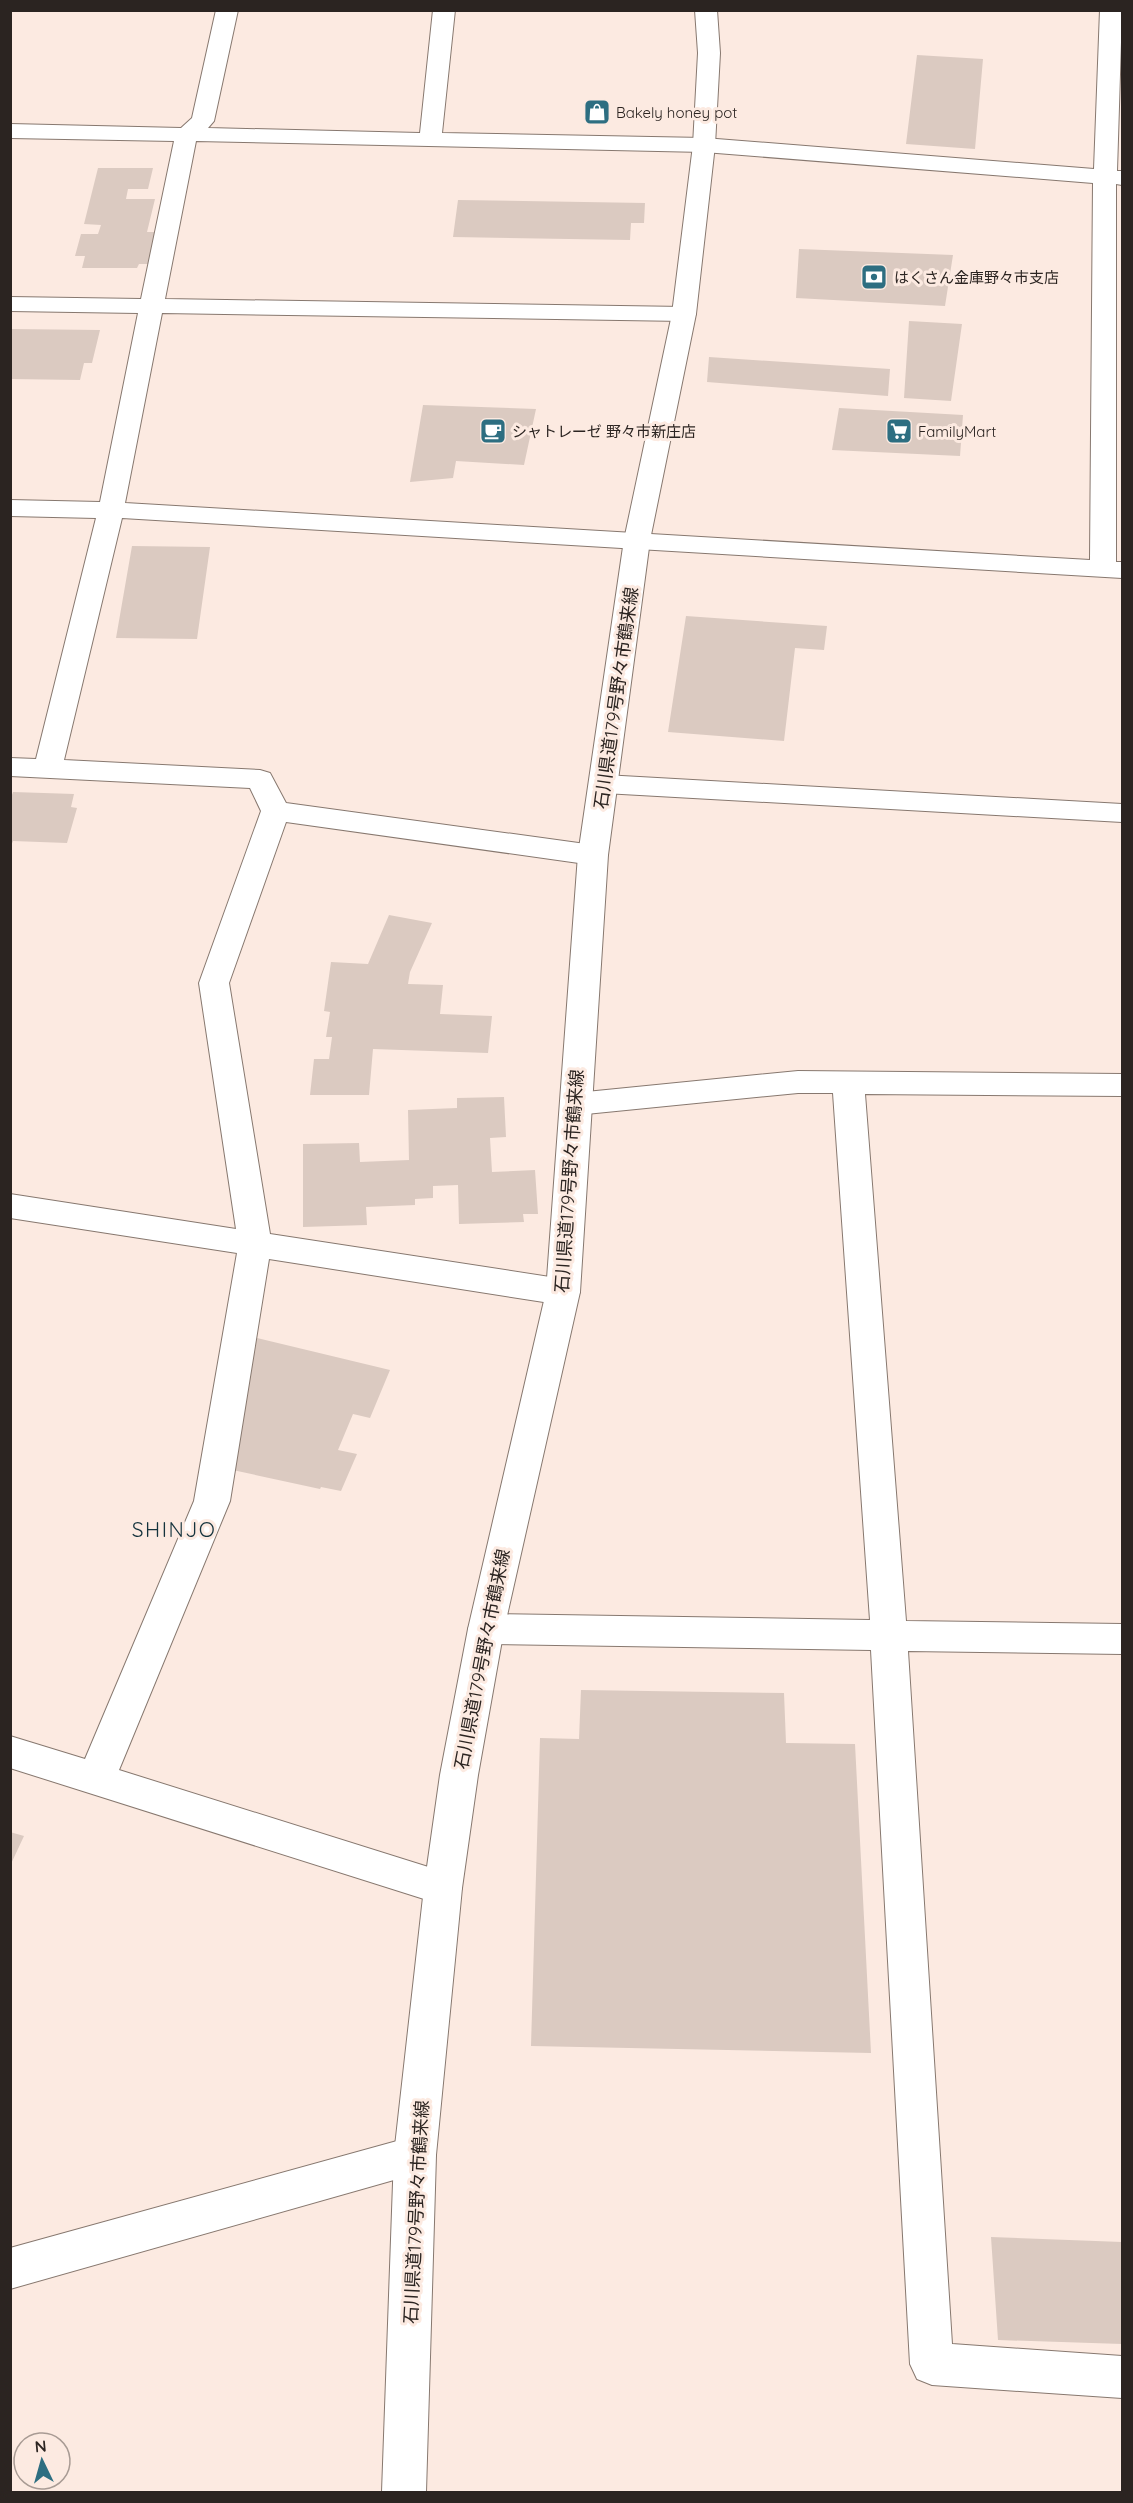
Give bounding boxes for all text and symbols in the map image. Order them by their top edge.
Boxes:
shop icon: Bakely honey pot [582,97,612,127]
place label: Bakely honey pot [616,103,737,122]
bank icon: はくさん金庫野々市支店 [859,262,889,292]
place label: はくさん金庫野々市支店 [894,268,1059,287]
cafe icon: シャトレーゼ 野々市新庄店 [478,416,508,446]
supermarket icon: FamilyMart [884,416,914,446]
place label: シャトレーゼ 野々市新庄店 [512,422,696,441]
place label: FamilyMart [918,422,996,441]
street label: 石川県道179号野々市鶴来線 [589,586,643,810]
street label: 石川県道179号野々市鶴来線 [550,1069,588,1293]
district label: SHINJO [132,1516,216,1542]
street label: 石川県道179号野々市鶴来線 [449,1547,515,1771]
street label: 石川県道179号野々市鶴来線 [399,2100,433,2324]
north arrow [12,2431,72,2491]
text: N [34,2436,47,2457]

